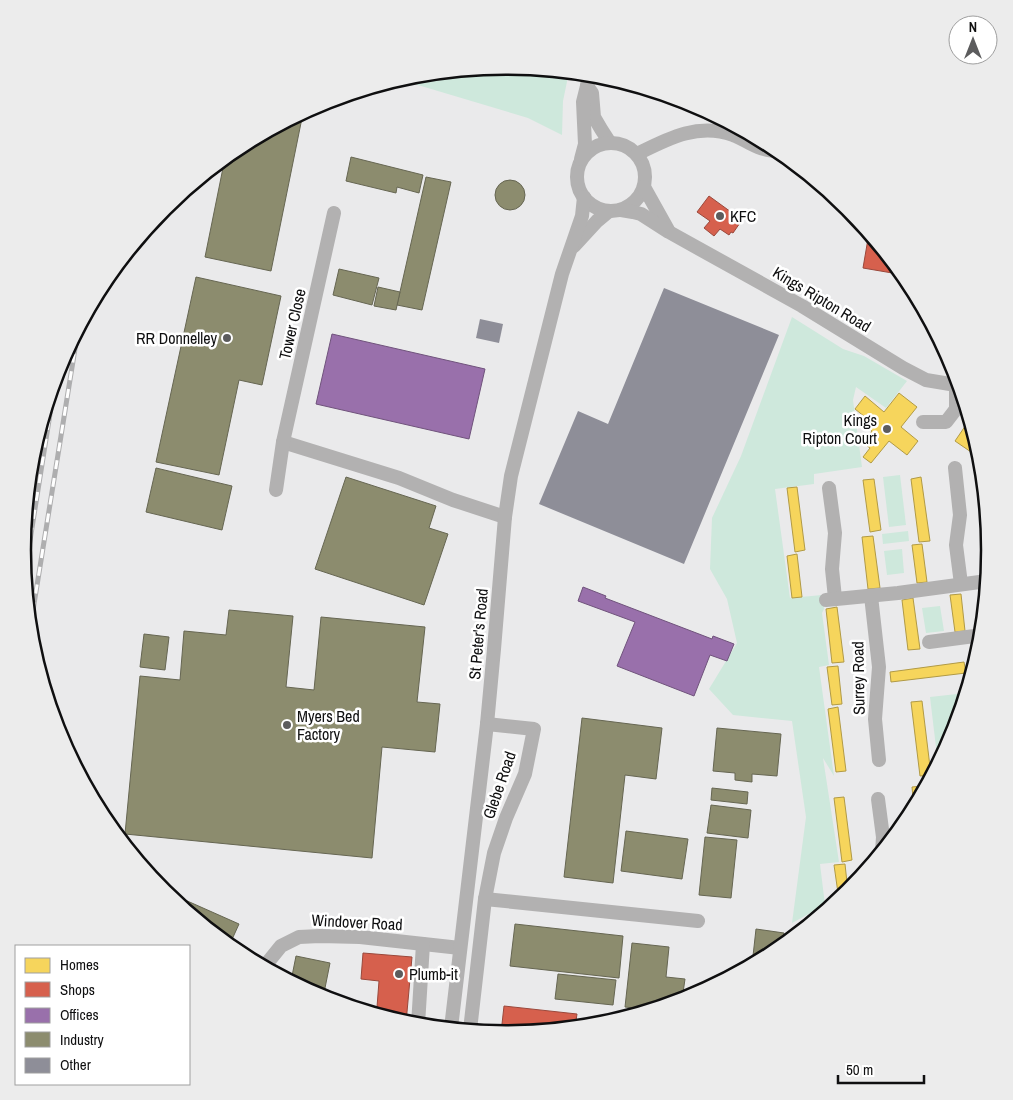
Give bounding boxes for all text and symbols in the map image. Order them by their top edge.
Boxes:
north arrow [948,15,998,65]
text: N [969,18,977,36]
place label: KFC [730,205,756,227]
marker: KFC [714,210,726,222]
street label: Kings Ripton Road [769,261,875,337]
street label: Tower Close [273,286,311,362]
place label: RR Donnelley [136,327,217,349]
marker: RR Donnelley [221,332,233,344]
place label: Kings Ripton Court [803,409,877,449]
marker: Kings Ripton Court [881,423,893,435]
street label: St Peter's Road [463,587,493,681]
street label: Surrey Road [846,641,870,715]
place label: Myers Bed Factory [297,705,360,745]
marker: Myers Bed Factory [281,719,293,731]
street label: Glebe Road [477,748,521,822]
street label: Windover Road [311,909,403,935]
legend [15,945,190,1085]
text: Homes [60,954,99,975]
place label: Plumb-it [409,963,458,985]
marker: Plumb-it [393,968,405,980]
text: Shops [60,979,95,1000]
text: Offices [60,1004,99,1025]
text: Industry [60,1029,105,1050]
scale bar [838,1052,924,1084]
text: Other [60,1054,91,1075]
text: 50 m [846,1059,873,1080]

